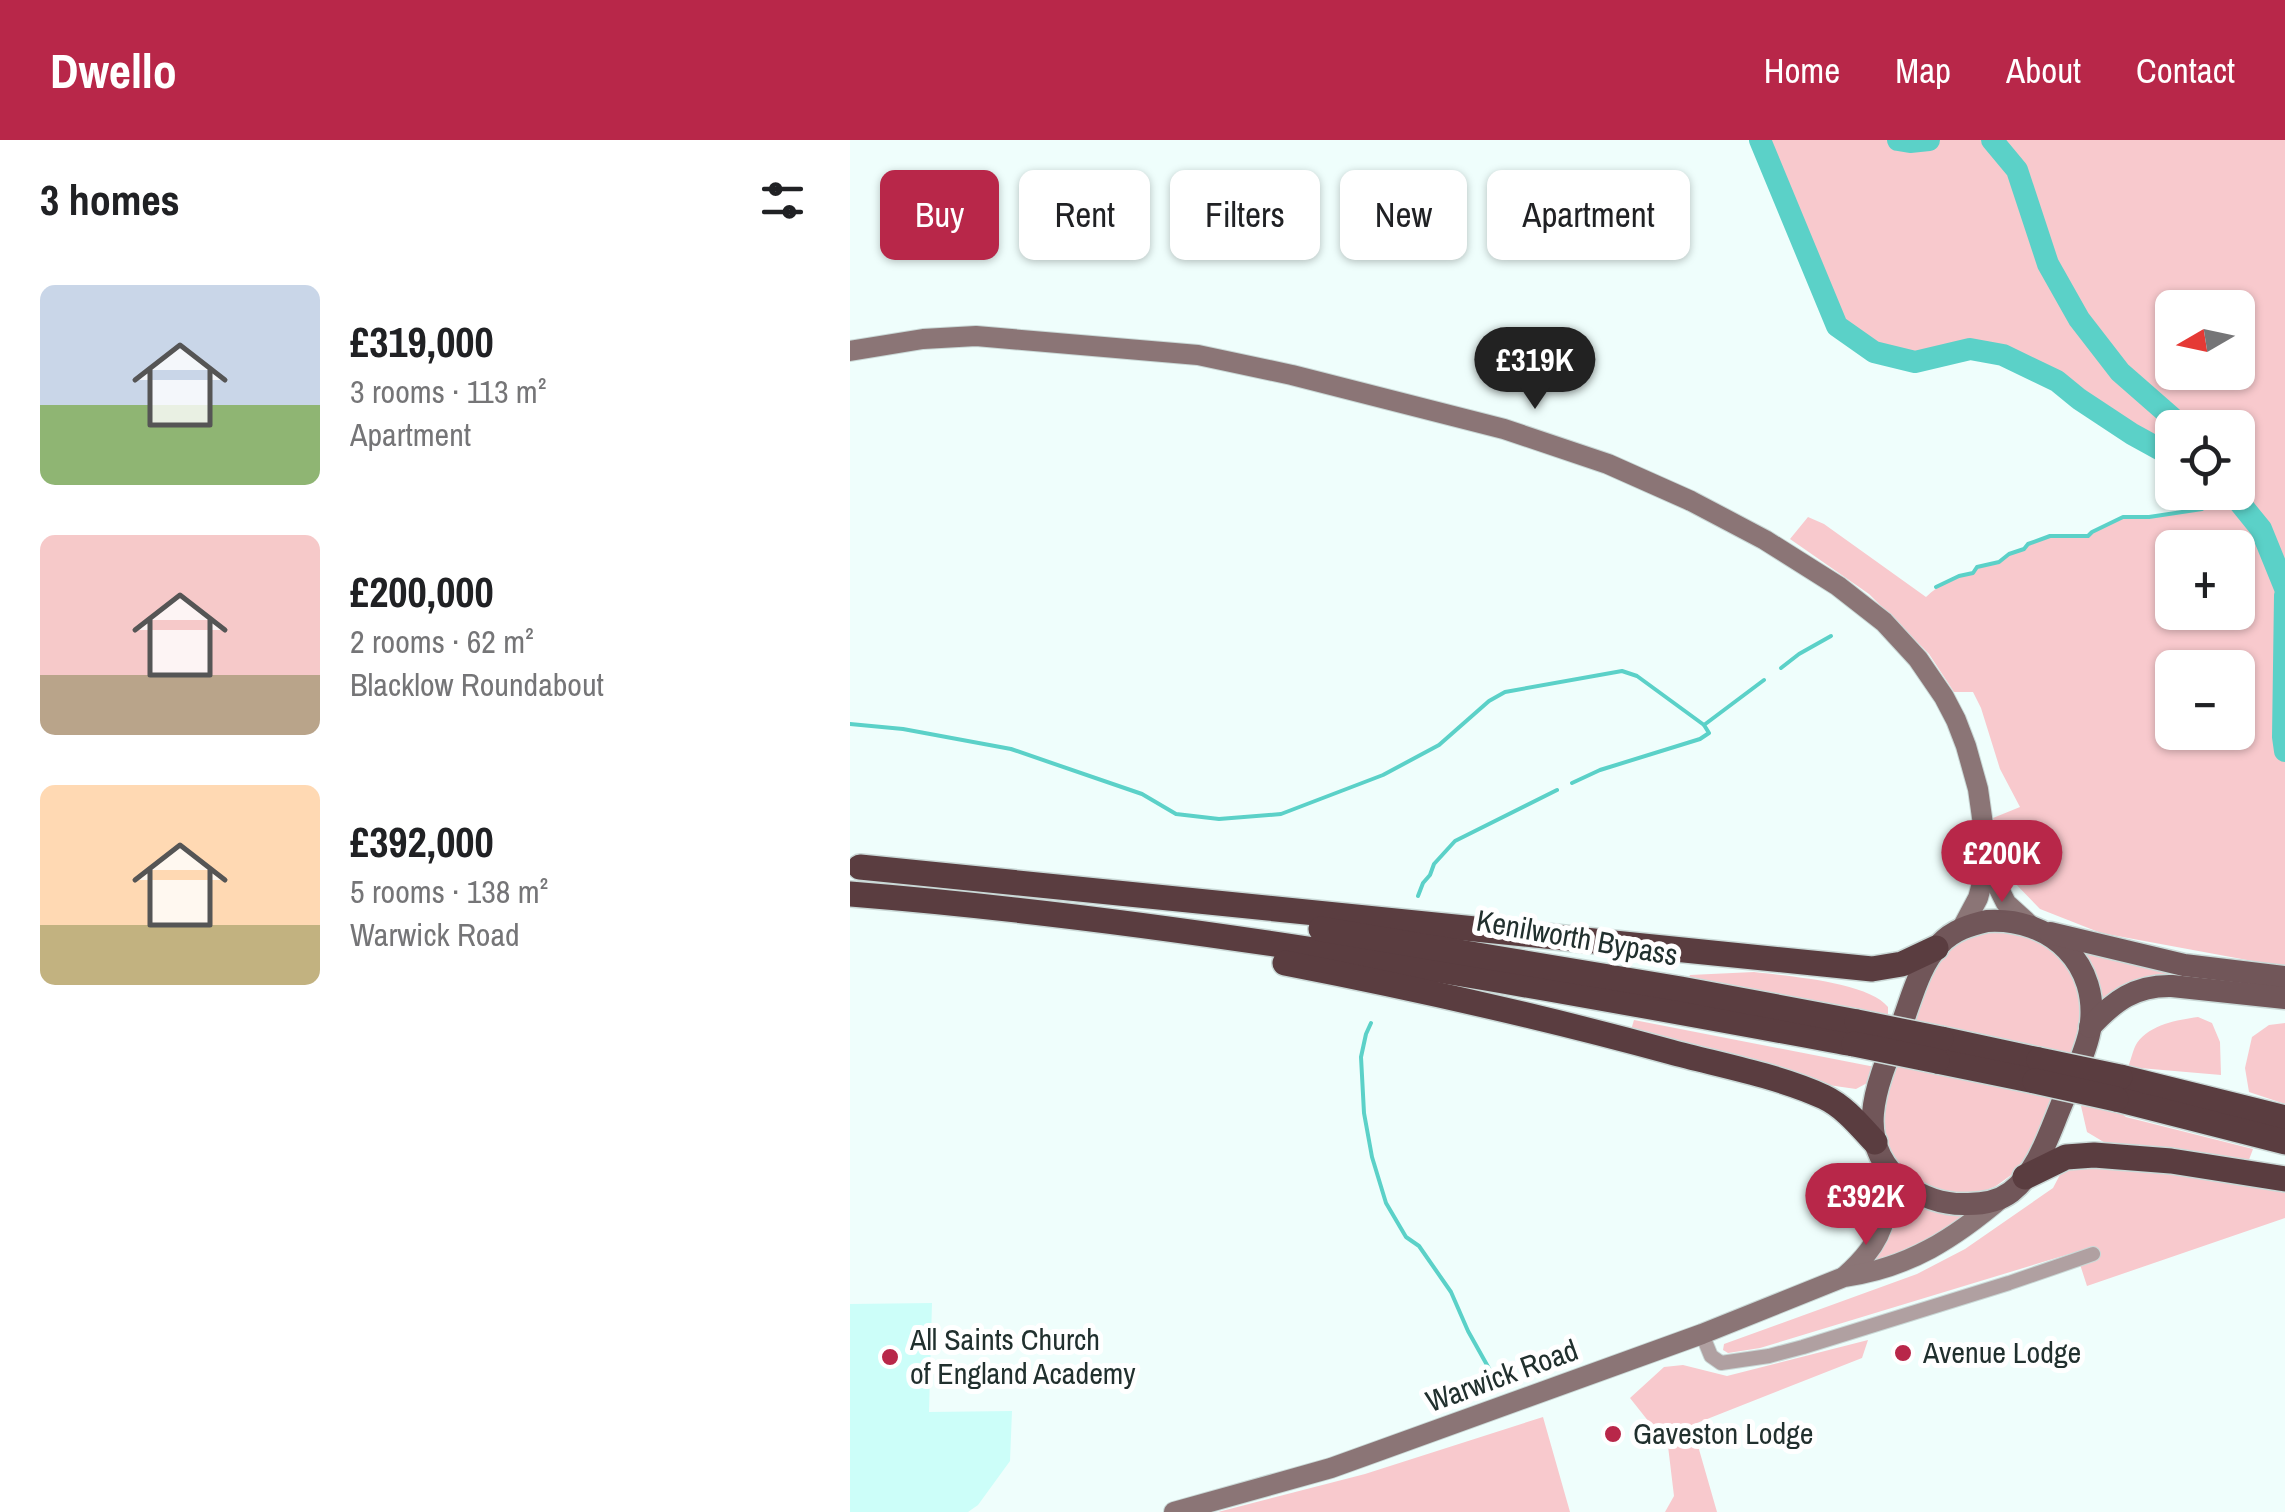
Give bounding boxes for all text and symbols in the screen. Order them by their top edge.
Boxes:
text: Dwello [50,38,177,103]
text: Home [1764,47,1840,94]
text: Map [1895,47,1951,94]
text: About [2006,47,2081,94]
text: Contact [2136,47,2235,94]
chip: Buy [880,170,999,260]
chip: Rent [1019,170,1150,260]
chip: Filters [1170,170,1320,260]
chip: New [1340,170,1467,260]
chip: Apartment [1487,170,1690,260]
text: 3 homes [40,172,180,228]
icon: filters [755,173,810,228]
north arrow [2155,290,2255,390]
map controls [2155,290,2255,750]
text: £319,000 [350,314,494,370]
icon: home [120,325,240,445]
pin: £319K [1465,327,1605,412]
text: £319K [1496,338,1574,381]
text: 3 rooms · 113 m² [350,370,546,413]
button: locate [2155,410,2255,510]
text: Apartment [350,413,471,456]
button: + [2155,530,2255,630]
text: £200,000 [350,564,494,620]
icon: home [120,575,240,695]
text: 2 rooms · 62 m² [350,620,534,663]
button: − [2155,650,2255,750]
text: Blacklow Roundabout [350,663,604,706]
text: £392,000 [350,814,494,870]
pin: £200K [1932,820,2072,905]
icon: home [120,825,240,945]
text: £200K [1963,831,2041,874]
text: 5 rooms · 138 m² [350,870,548,913]
street label: Kenilworth Bypass [1473,900,1681,974]
text: Warwick Road [350,913,520,956]
pin: £392K [1796,1163,1936,1248]
text: £392K [1827,1174,1905,1217]
place label: All Saints Church of England Academy [909,1319,1136,1393]
street label: Warwick Road [1420,1329,1583,1421]
place label: Avenue Lodge [1922,1332,2081,1372]
marker: Avenue Lodge [1892,1342,1914,1364]
marker: All Saints Church of England Academy [879,1346,901,1368]
place label: Gaveston Lodge [1633,1413,1814,1453]
marker: Gaveston Lodge [1602,1423,1624,1445]

